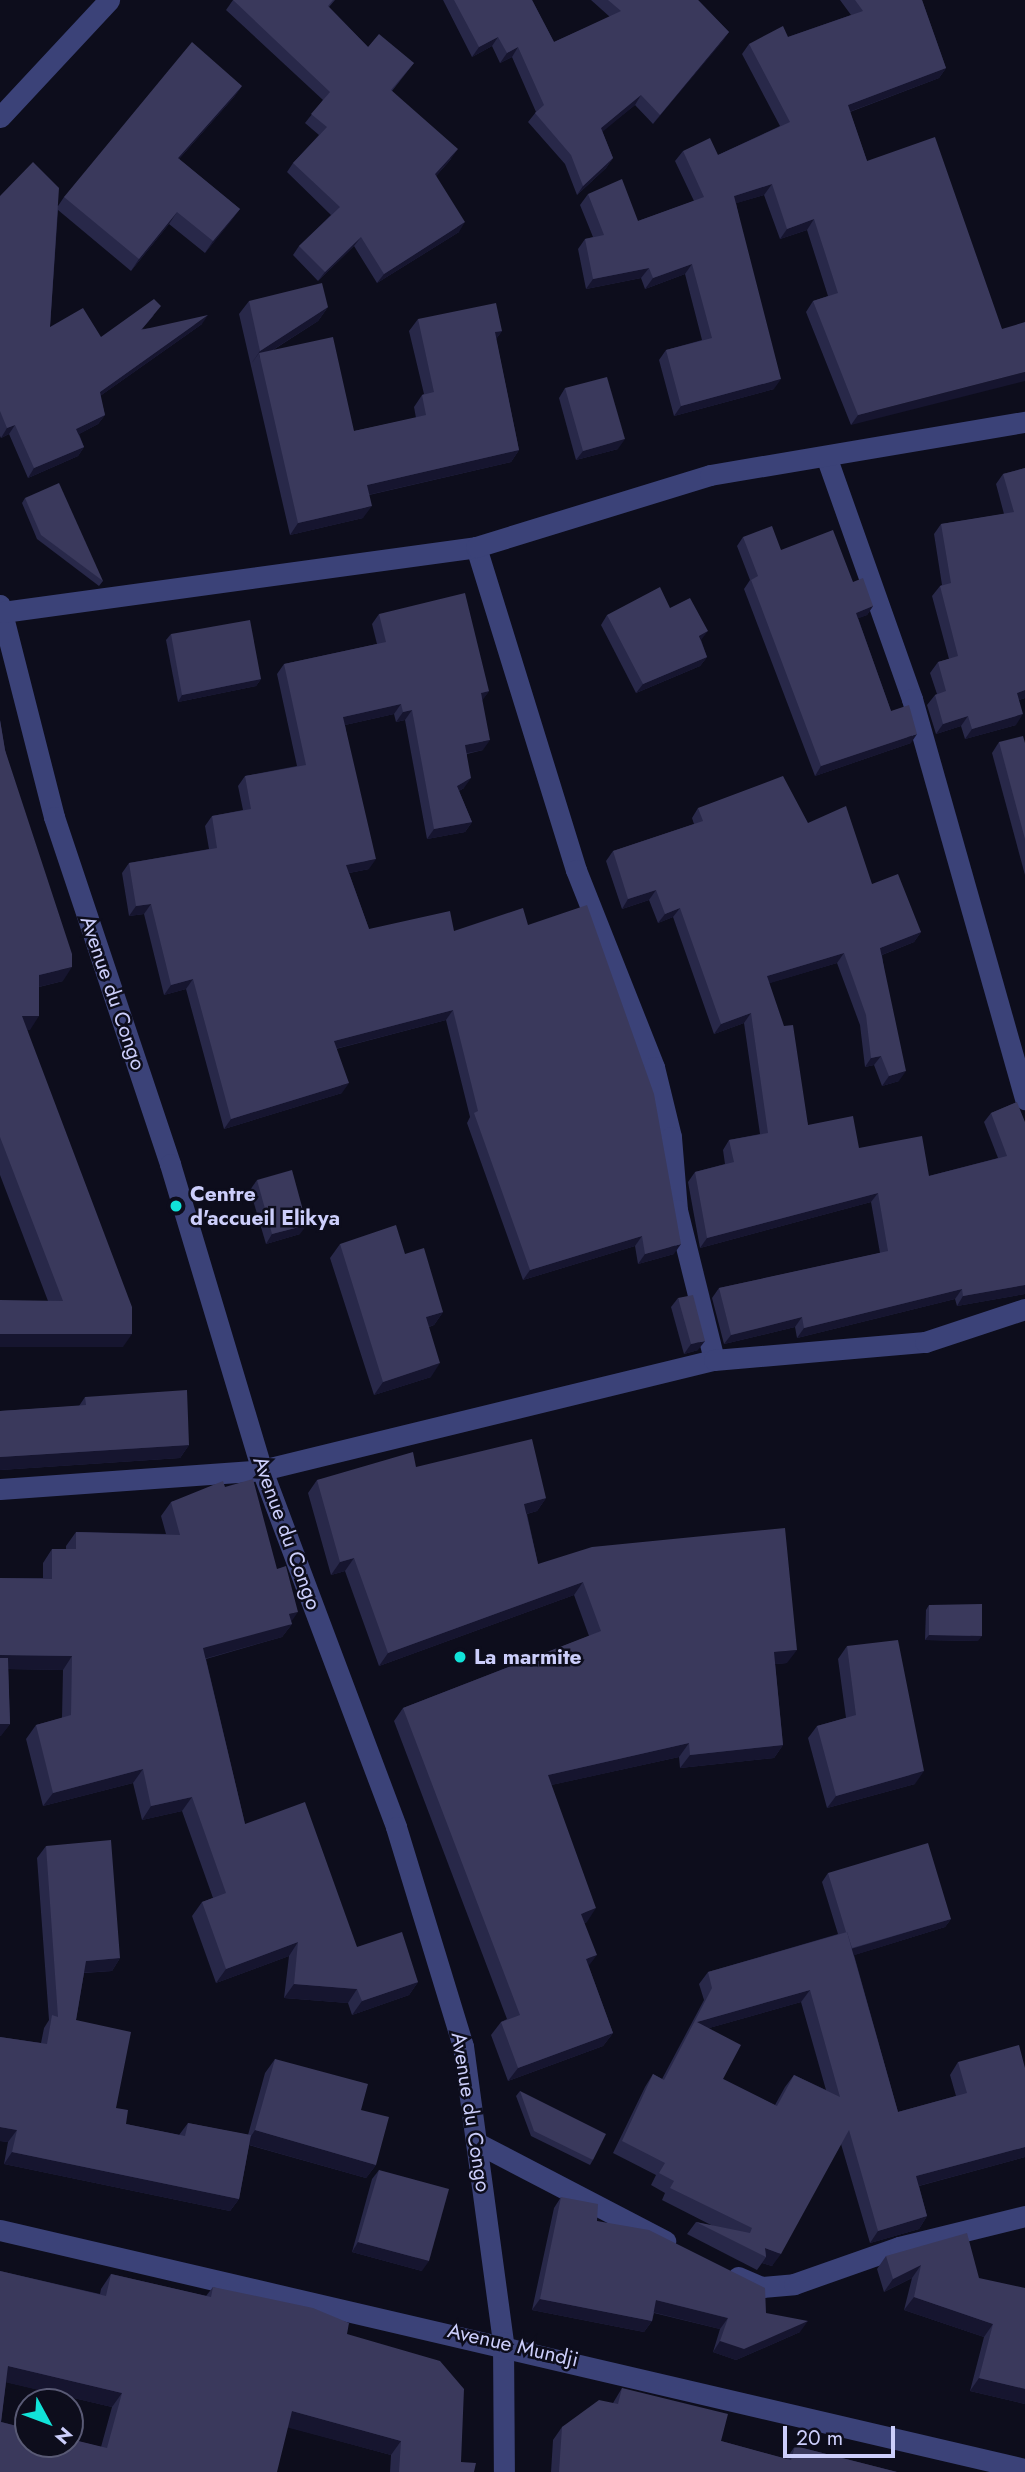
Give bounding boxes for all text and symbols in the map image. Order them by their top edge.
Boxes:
street label: Avenue du Congo [75,913,151,1073]
place label: Centre d'accueil Elikya [190,1181,340,1231]
marker: Centre d'accueil Elikya [168,1198,184,1214]
street label: Avenue du Congo [248,1453,326,1613]
place label: La marmite [474,1644,582,1670]
marker: La marmite [452,1649,468,1665]
street label: Avenue du Congo [446,2030,496,2194]
street label: Avenue Mundji [445,2318,581,2372]
north arrow [14,2388,84,2458]
scale bar [787,2412,899,2456]
text: N [49,2421,79,2450]
text: 20 m [796,2423,843,2453]

